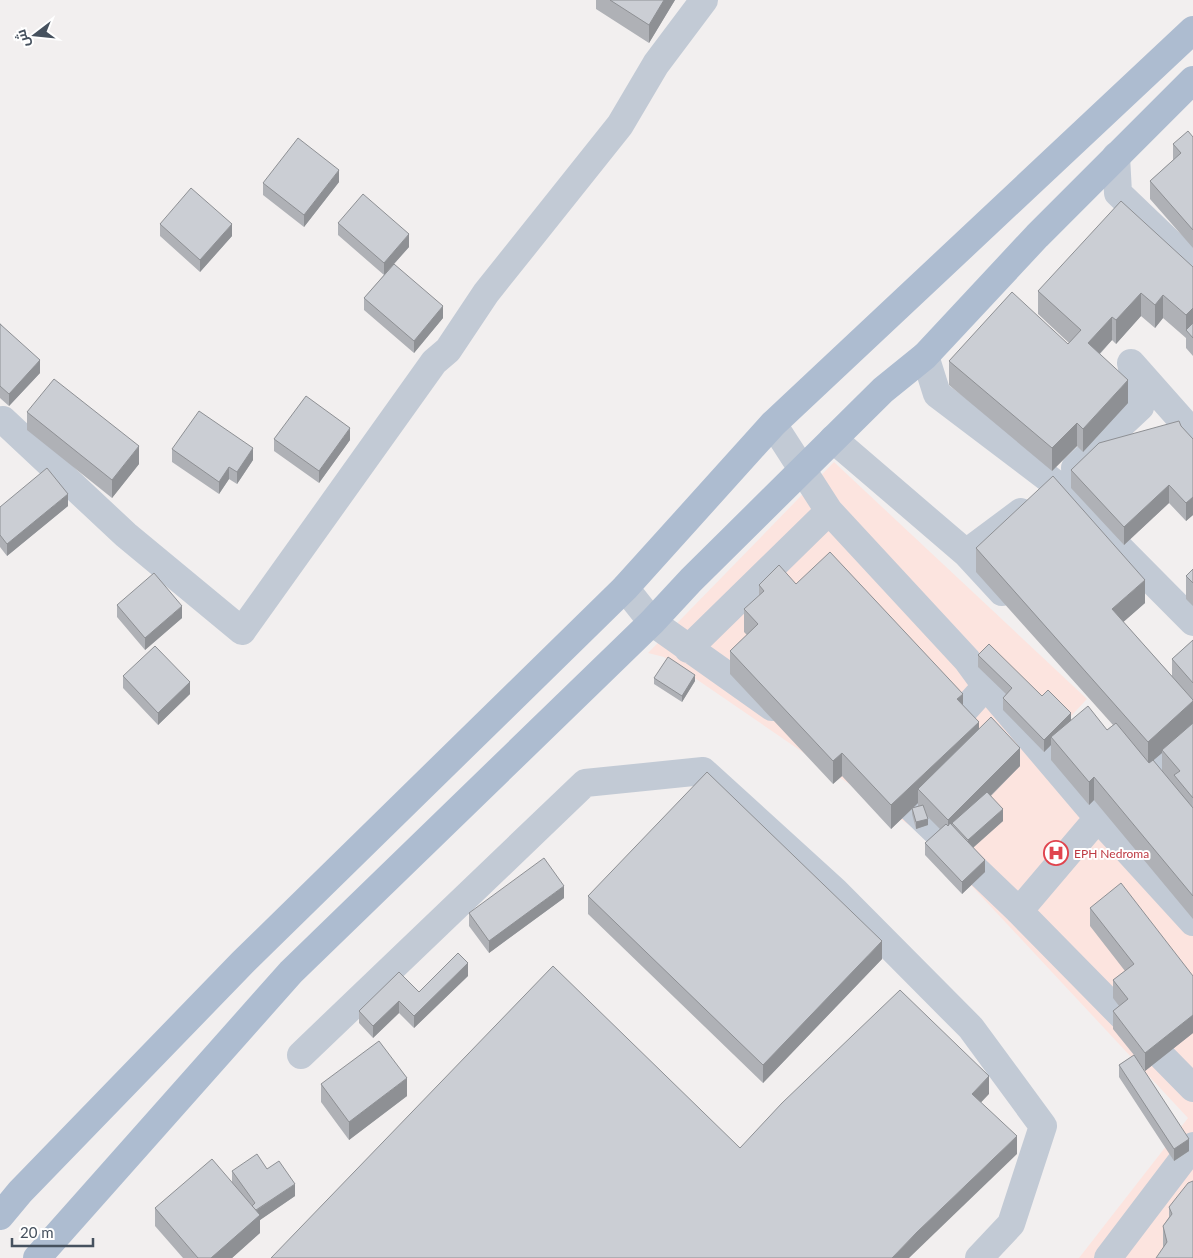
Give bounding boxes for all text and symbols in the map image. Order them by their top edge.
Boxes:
north arrow [10,10,60,60]
text: ش [11,27,34,50]
hospital icon: EPH Nedroma [1043,840,1069,866]
place label: EPH Nedroma [1074,846,1149,861]
scale bar [12,1216,94,1248]
text: 20 m [20,1223,54,1241]

